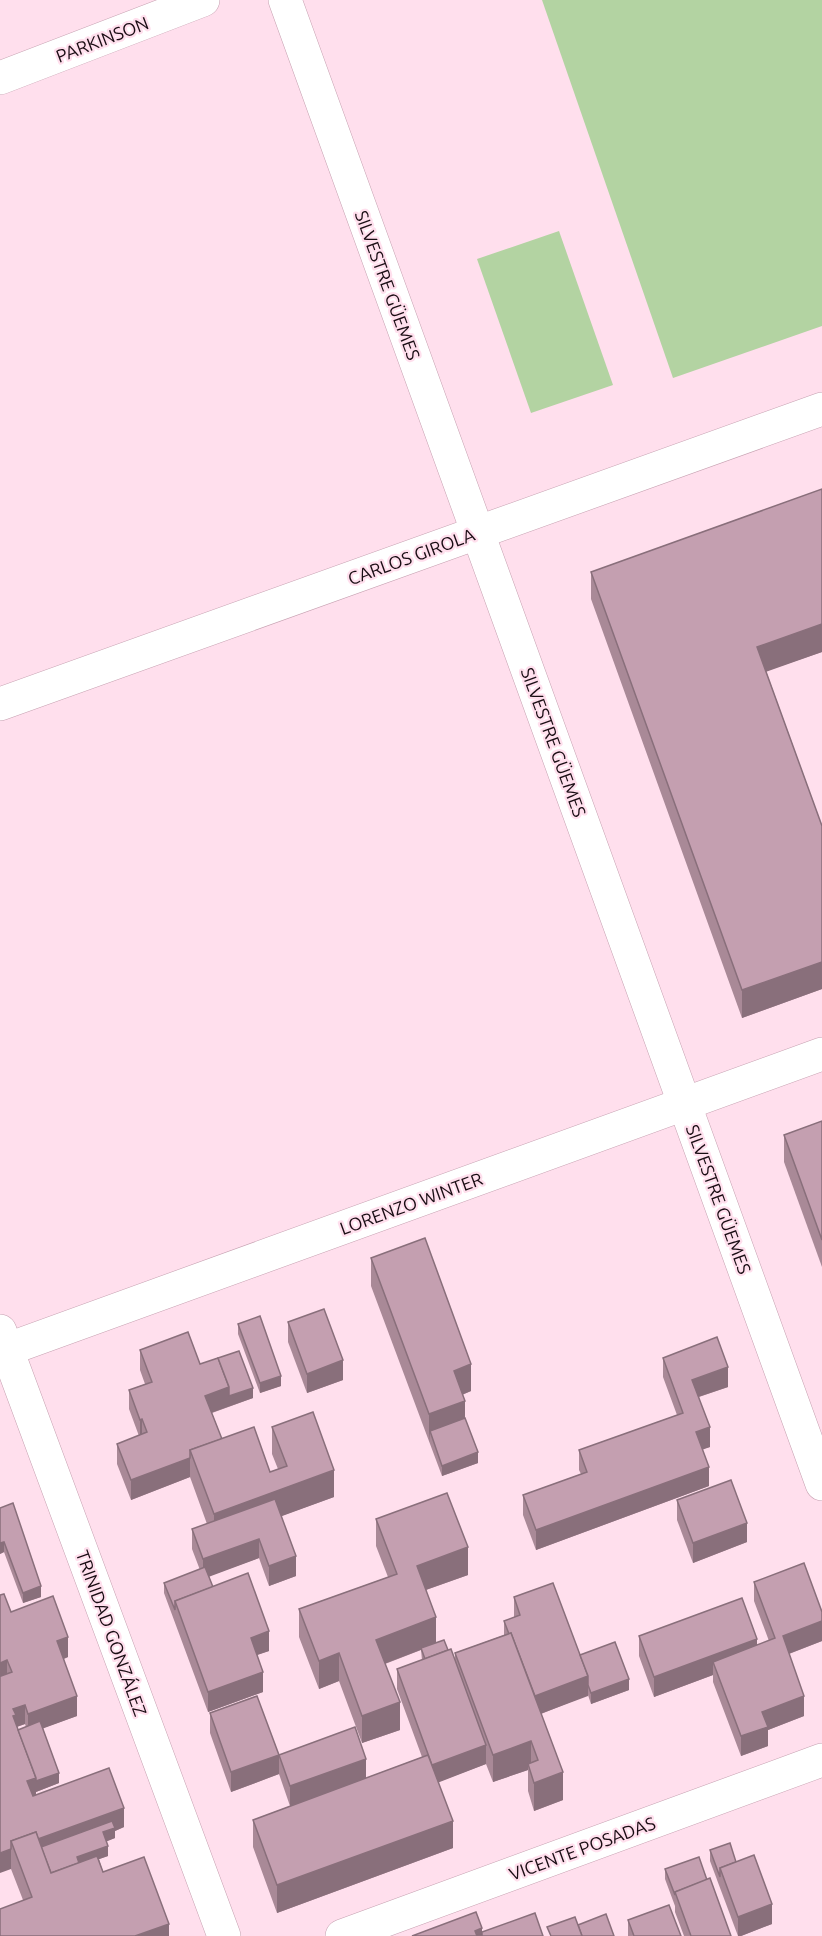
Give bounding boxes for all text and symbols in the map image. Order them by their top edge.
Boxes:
street label: PARKINSON [53,12,151,66]
street label: SILVESTRE GÜEMES [352,208,424,362]
street label: CARLOS GIROLA [345,524,477,588]
street label: SILVESTRE GÜEMES [518,665,590,819]
street label: SILVESTRE GÜEMES [683,1122,755,1276]
street label: LORENZO WINTER [337,1168,485,1238]
street label: TRINIDAD GONZÁLEZ [73,1547,152,1719]
street label: VICENTE POSADAS [506,1812,658,1884]

